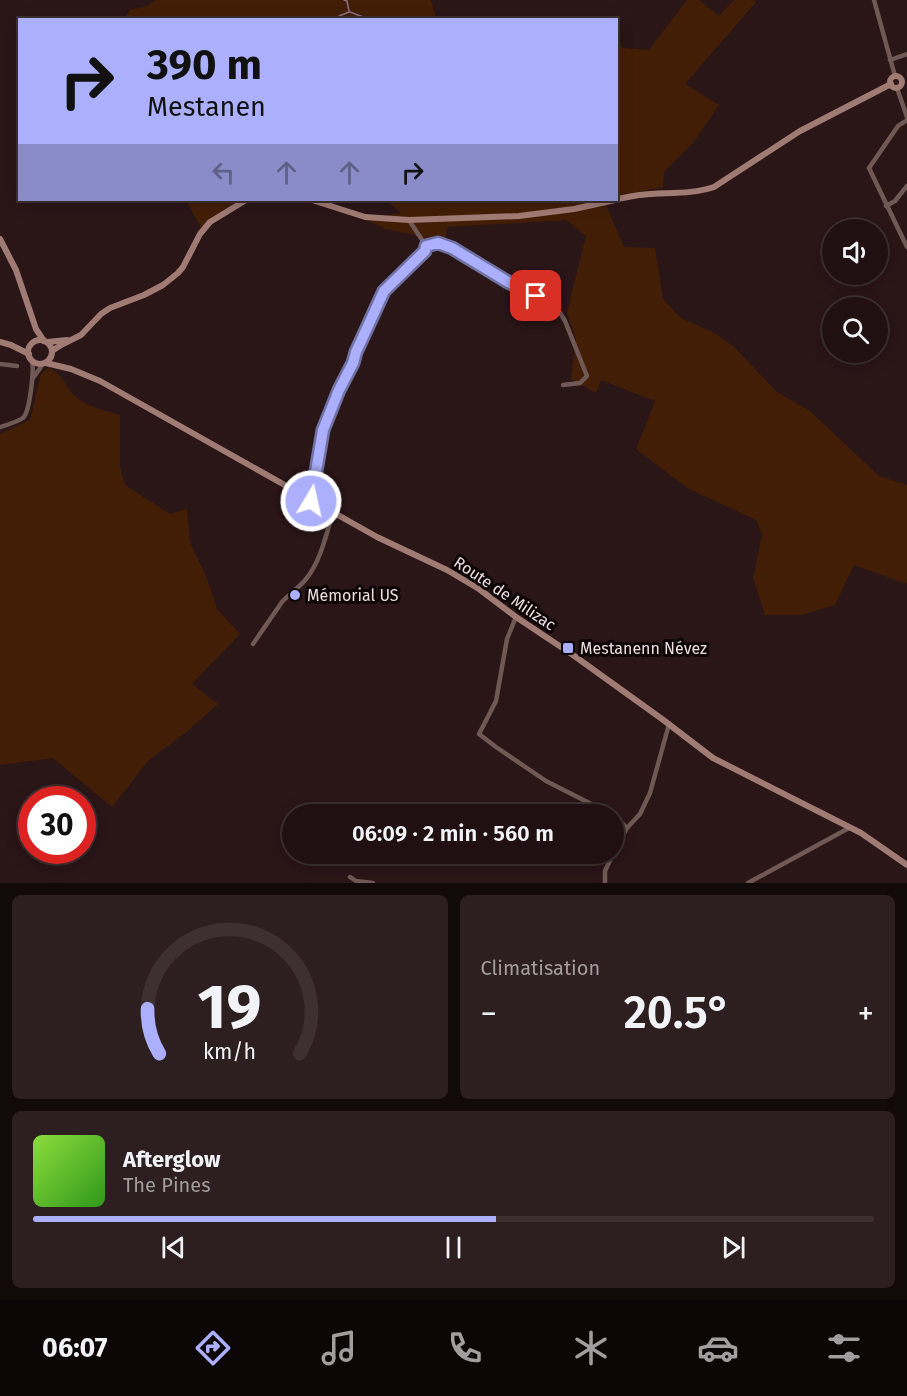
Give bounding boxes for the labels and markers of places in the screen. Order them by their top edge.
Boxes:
pin [510,270,561,321]
place label: Mémorial US [307,586,399,605]
marker: Mémorial US [288,588,302,602]
place label: Mestanenn Névez [580,639,707,658]
marker: Mestanenn Névez [561,641,575,655]

